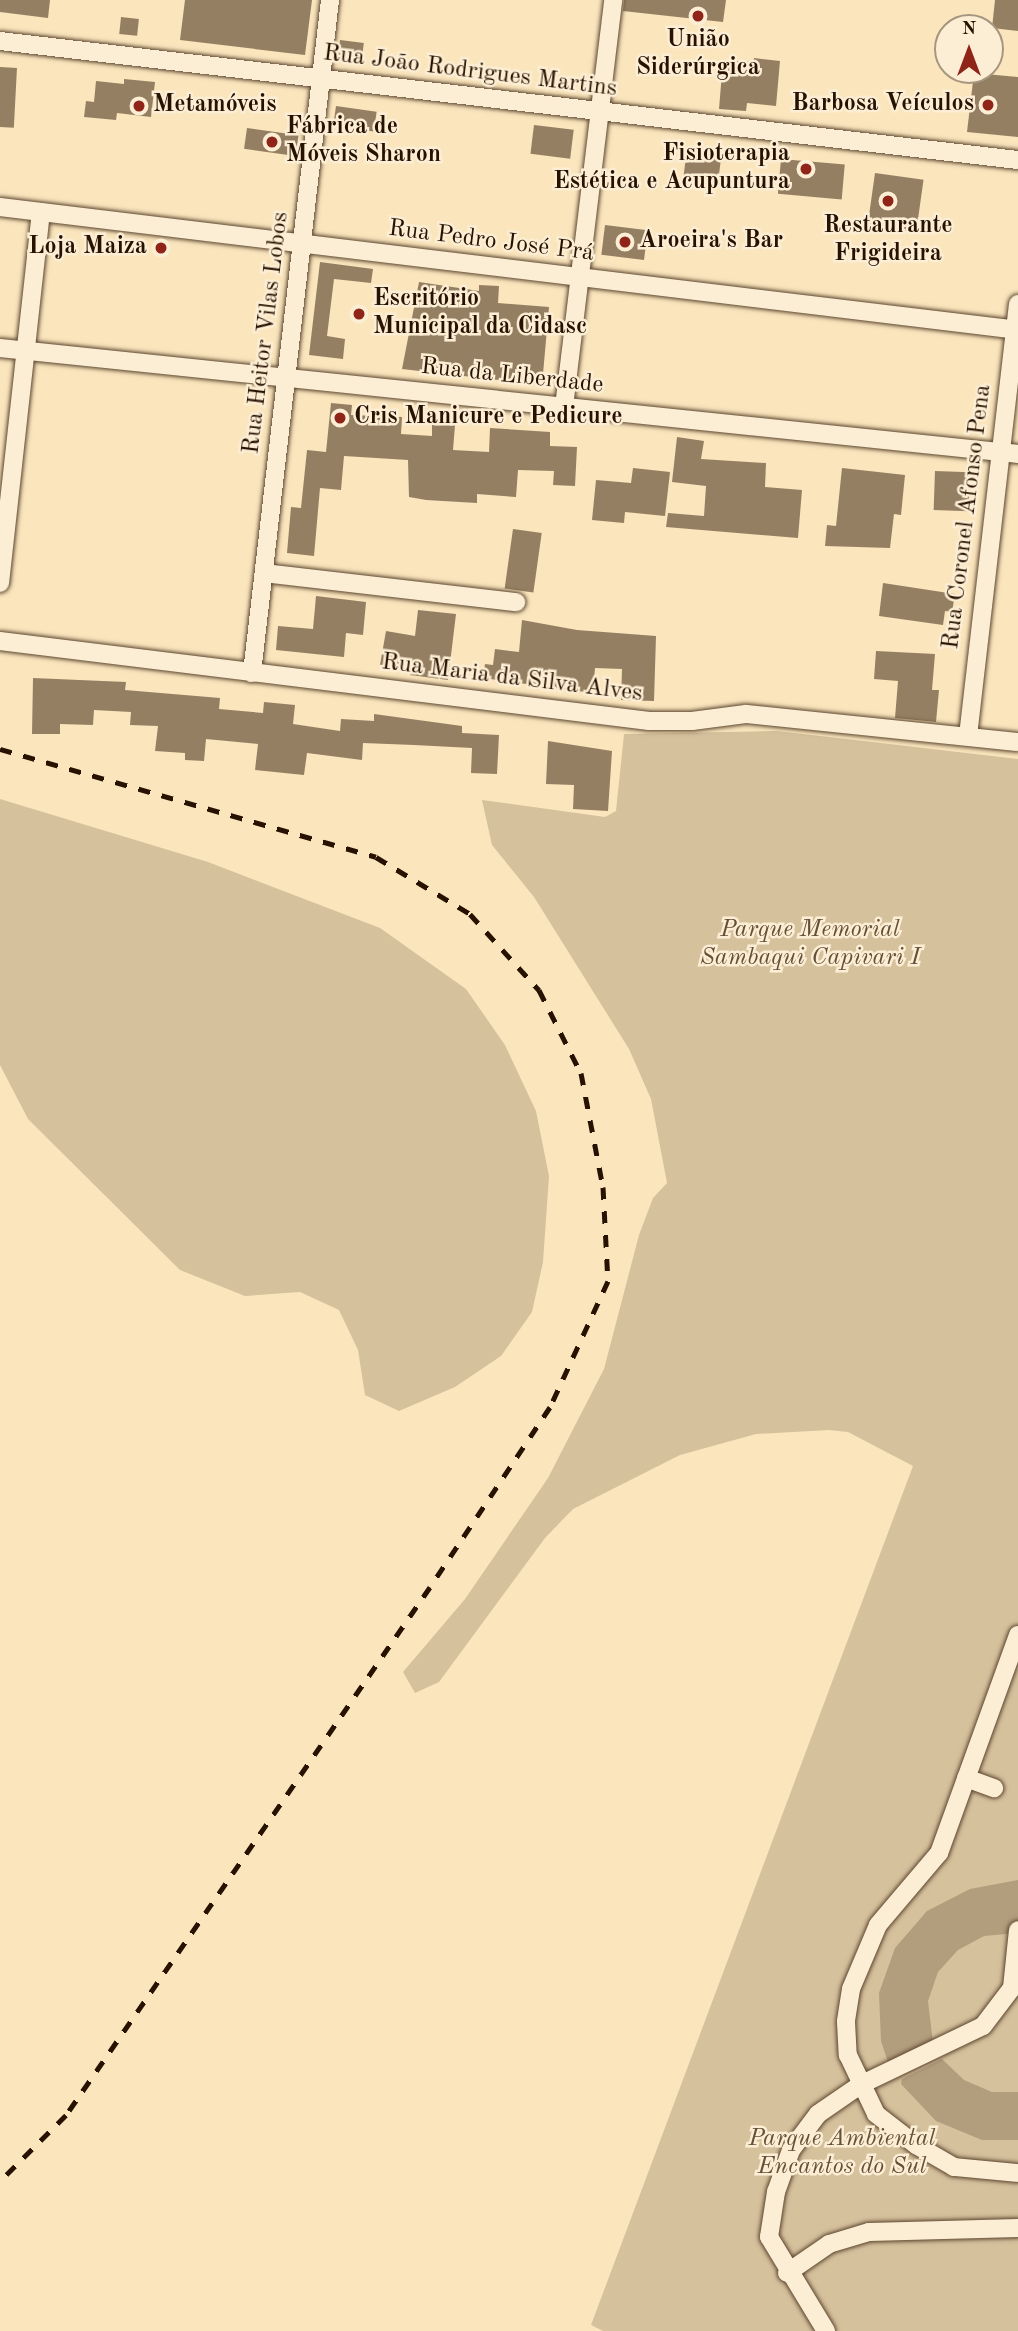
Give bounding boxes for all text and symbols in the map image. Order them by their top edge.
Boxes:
marker: União Siderúrgica [690,8,706,24]
north arrow [934,14,1004,84]
text: N [962,20,976,39]
place label: União Siderúrgica [636,27,760,83]
street label: Rua João Rodrigues Martins [321,40,619,104]
place label: Barbosa Veículos [791,91,974,119]
place label: Metamóveis [153,92,277,120]
marker: Barbosa Veículos [980,97,996,113]
marker: Metamóveis [131,98,147,114]
place label: Fábrica de Móveis Sharon [286,114,441,170]
marker: Fábrica de Móveis Sharon [264,134,280,150]
place label: Fisioterapia Estética e Acupuntura [553,141,790,197]
marker: Fisioterapia Estética e Acupuntura [796,159,816,179]
marker: Restaurante Frigideira [880,193,896,209]
street label: Rua Heitor Vilas Lobos [238,210,296,456]
place label: Restaurante Frigideira [823,213,953,269]
street label: Rua Pedro José Prá [387,215,595,269]
place label: Aroeira's Bar [639,228,783,256]
place label: Loja Maiza [28,234,147,262]
marker: Aroeira's Bar [617,234,633,250]
marker: Loja Maiza [153,240,169,256]
place label: Escritório Municipal da Cidasc [373,286,587,342]
marker: Escritório Municipal da Cidasc [351,306,367,322]
street label: Rua da Liberdade [419,353,605,401]
street label: Rua Coronel Afonso Pena [937,383,999,651]
place label: Cris Manicure e Pedicure [354,404,622,432]
marker: Cris Manicure e Pedicure [332,410,348,426]
street label: Rua Maria da Silva Alves [380,649,644,709]
park label: Parque Memorial Sambaqui Capivari I [700,917,920,973]
park label: Parque Ambiental Encantos do Sul [748,2126,936,2182]

